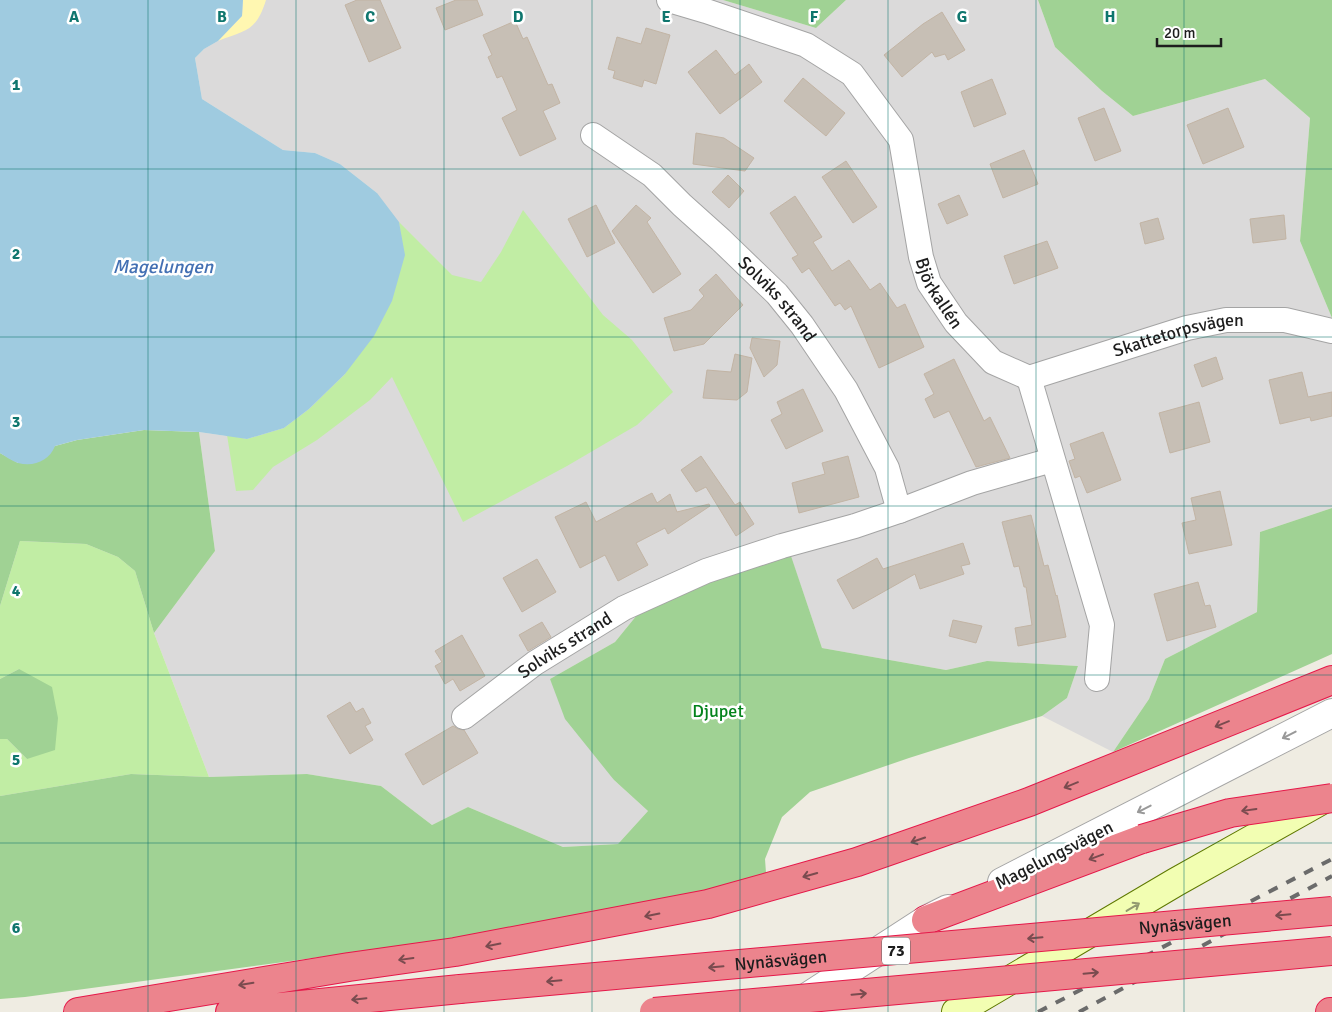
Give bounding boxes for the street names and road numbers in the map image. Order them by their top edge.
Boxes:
street label: Solviks strand [734,252,821,346]
street label: Björkallén [911,255,968,333]
street label: Skattetorpsvägen [1110,309,1244,362]
street label: Solviks strand [513,607,616,683]
street label: Magelungsvägen [991,816,1117,894]
street label: Nynäsvägen [1138,909,1232,939]
road number: 73 [882,938,910,964]
street label: Nynäsvägen [733,945,828,975]

